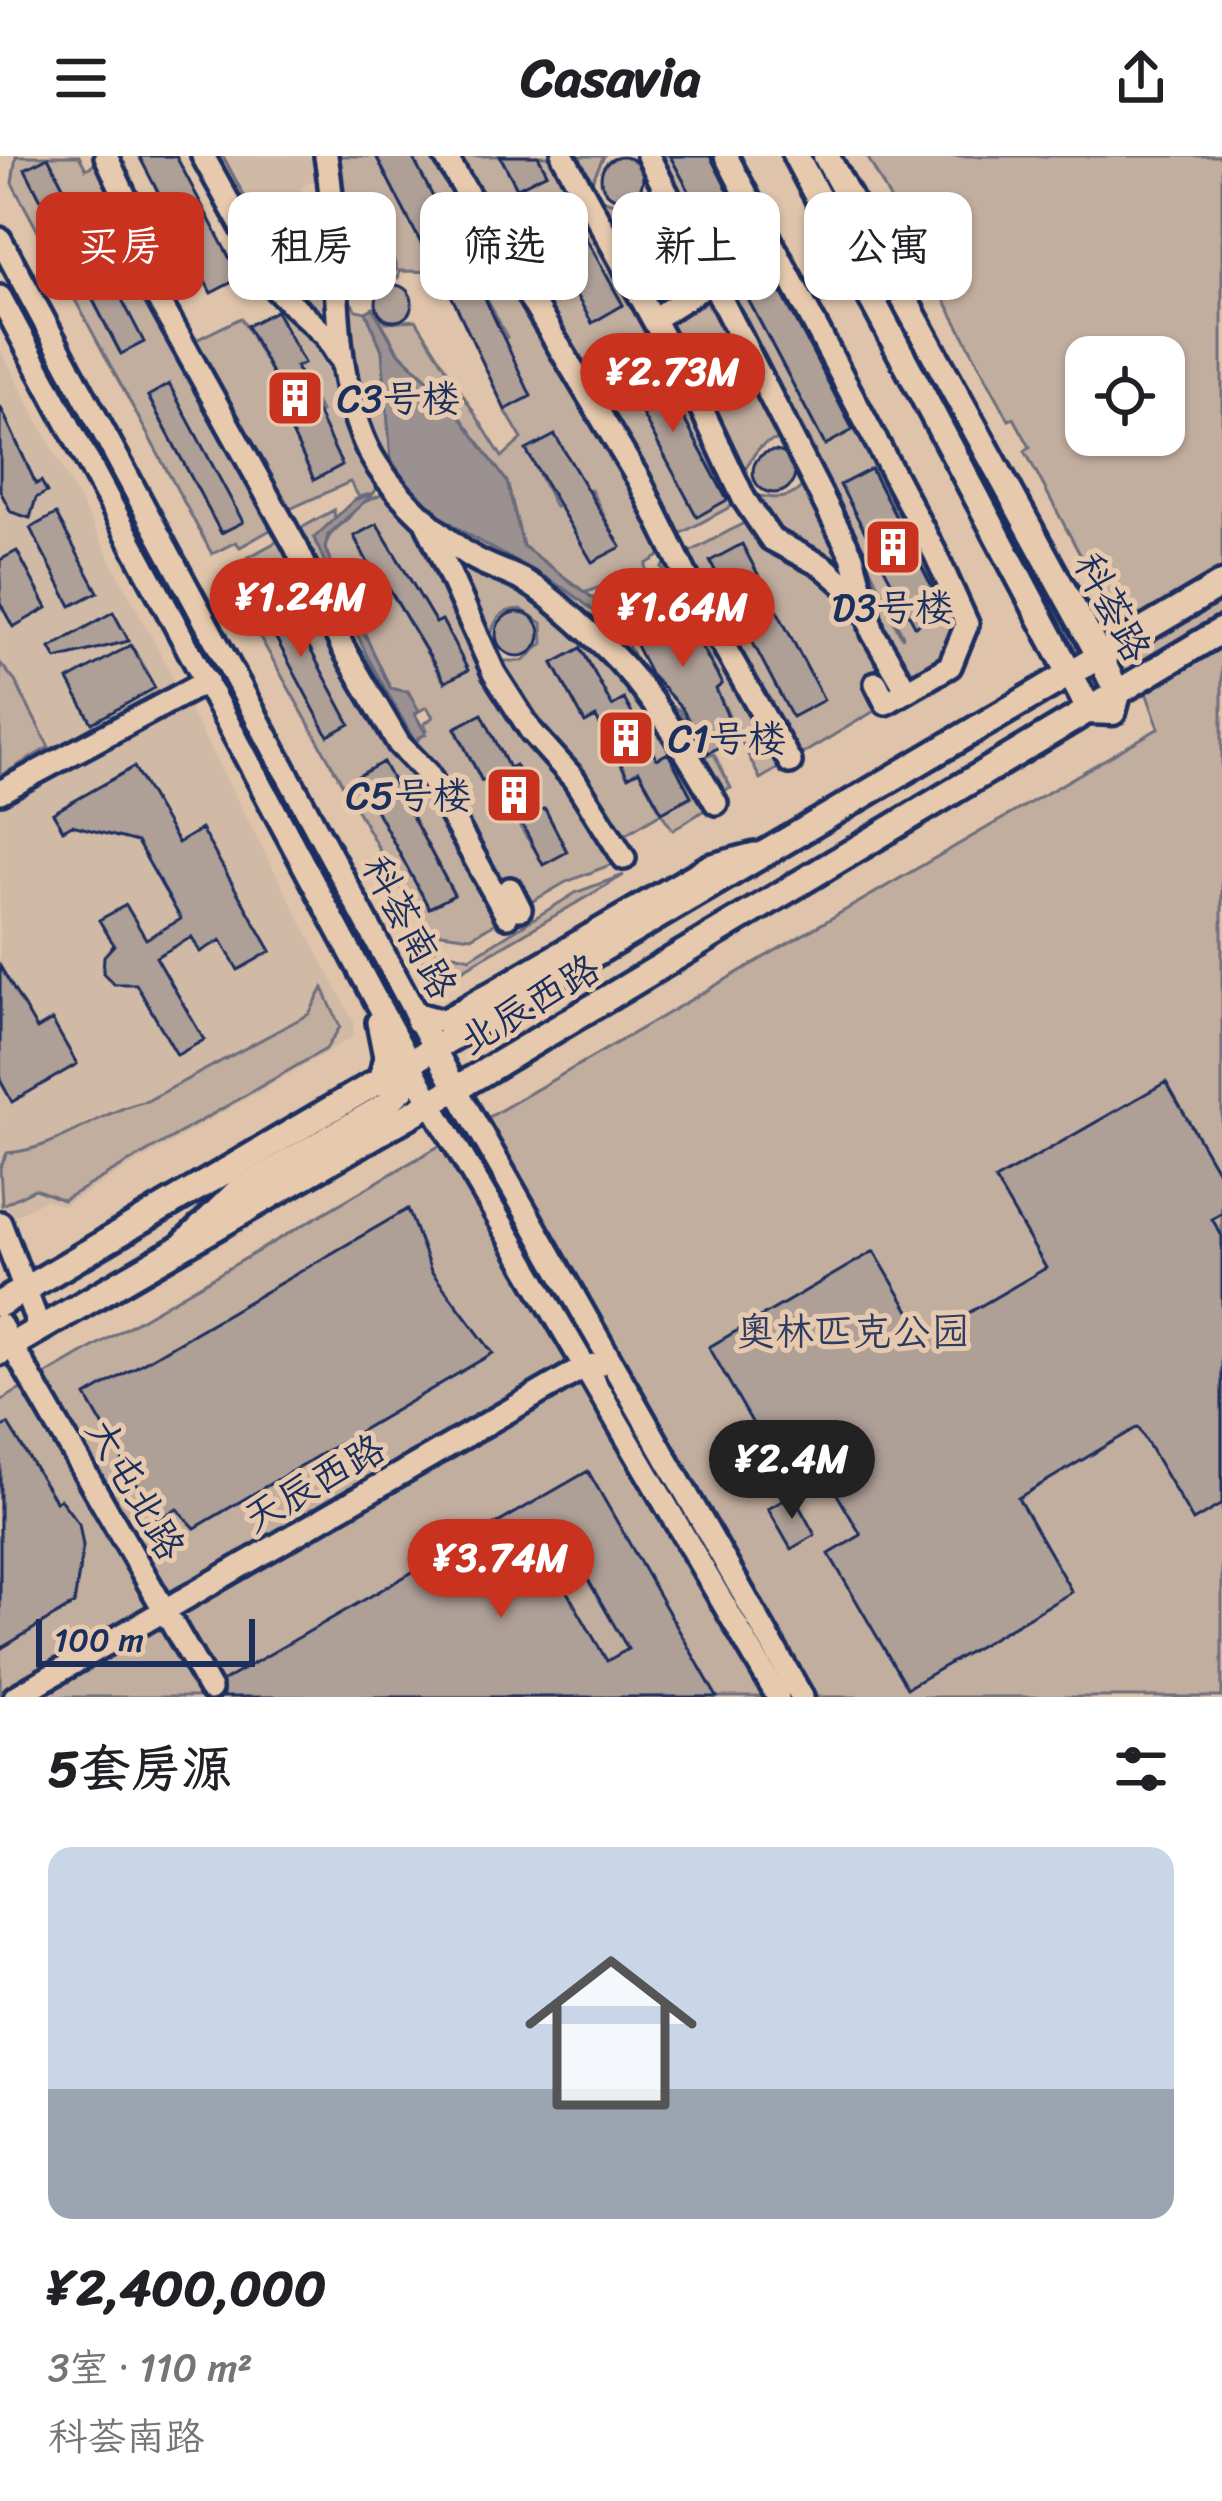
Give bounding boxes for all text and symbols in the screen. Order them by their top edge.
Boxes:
text: Casavia [521,30,701,126]
icon: menu [48,45,114,111]
icon: share [1108,45,1174,111]
chip: 买房 [36,192,204,300]
chip: 租房 [228,192,396,300]
chip: 筛选 [420,192,588,300]
chip: 新上 [612,192,780,300]
chip: 公寓 [804,192,972,300]
pin: ¥2.73M [575,333,771,435]
map controls [1065,336,1185,456]
button: locate [1065,336,1185,456]
text: ¥2.73M [607,337,739,406]
place label: C3号楼 [337,364,461,433]
building icon: C3号楼 [264,367,326,429]
building icon: D3号楼 [862,516,924,578]
street label: 科荟路 [1055,539,1171,675]
pin: ¥1.24M [203,558,399,660]
text: ¥1.24M [237,562,365,631]
pin: ¥1.64M [585,568,781,670]
text: ¥1.64M [619,572,747,641]
place label: D3号楼 [832,573,954,642]
place label: C1号楼 [668,704,787,773]
building icon: C1号楼 [595,707,657,769]
place label: C5号楼 [346,761,472,830]
building icon: C5号楼 [483,764,545,826]
street label: 科荟南路 [343,842,477,1012]
street label: 北辰西路 [444,934,614,1074]
park label: 奥林匹克公园 [736,1297,970,1366]
street label: 大屯北路 [67,1404,205,1574]
street label: 天辰西路 [229,1414,399,1552]
pin: ¥2.4M [708,1420,876,1522]
text: ¥2.4M [736,1424,848,1493]
pin: ¥3.74M [403,1519,599,1621]
text: ¥3.74M [434,1523,568,1592]
text: 100 m [54,1611,144,1669]
scale bar [36,1613,255,1666]
text: 5套房源 [48,1724,232,1814]
icon: filters [1108,1736,1174,1802]
icon: home [503,1925,719,2141]
text: ¥2,400,000 [48,2243,326,2333]
text: 3室 · 110 m² [48,2333,253,2402]
text: 科荟南路 [48,2402,204,2471]

